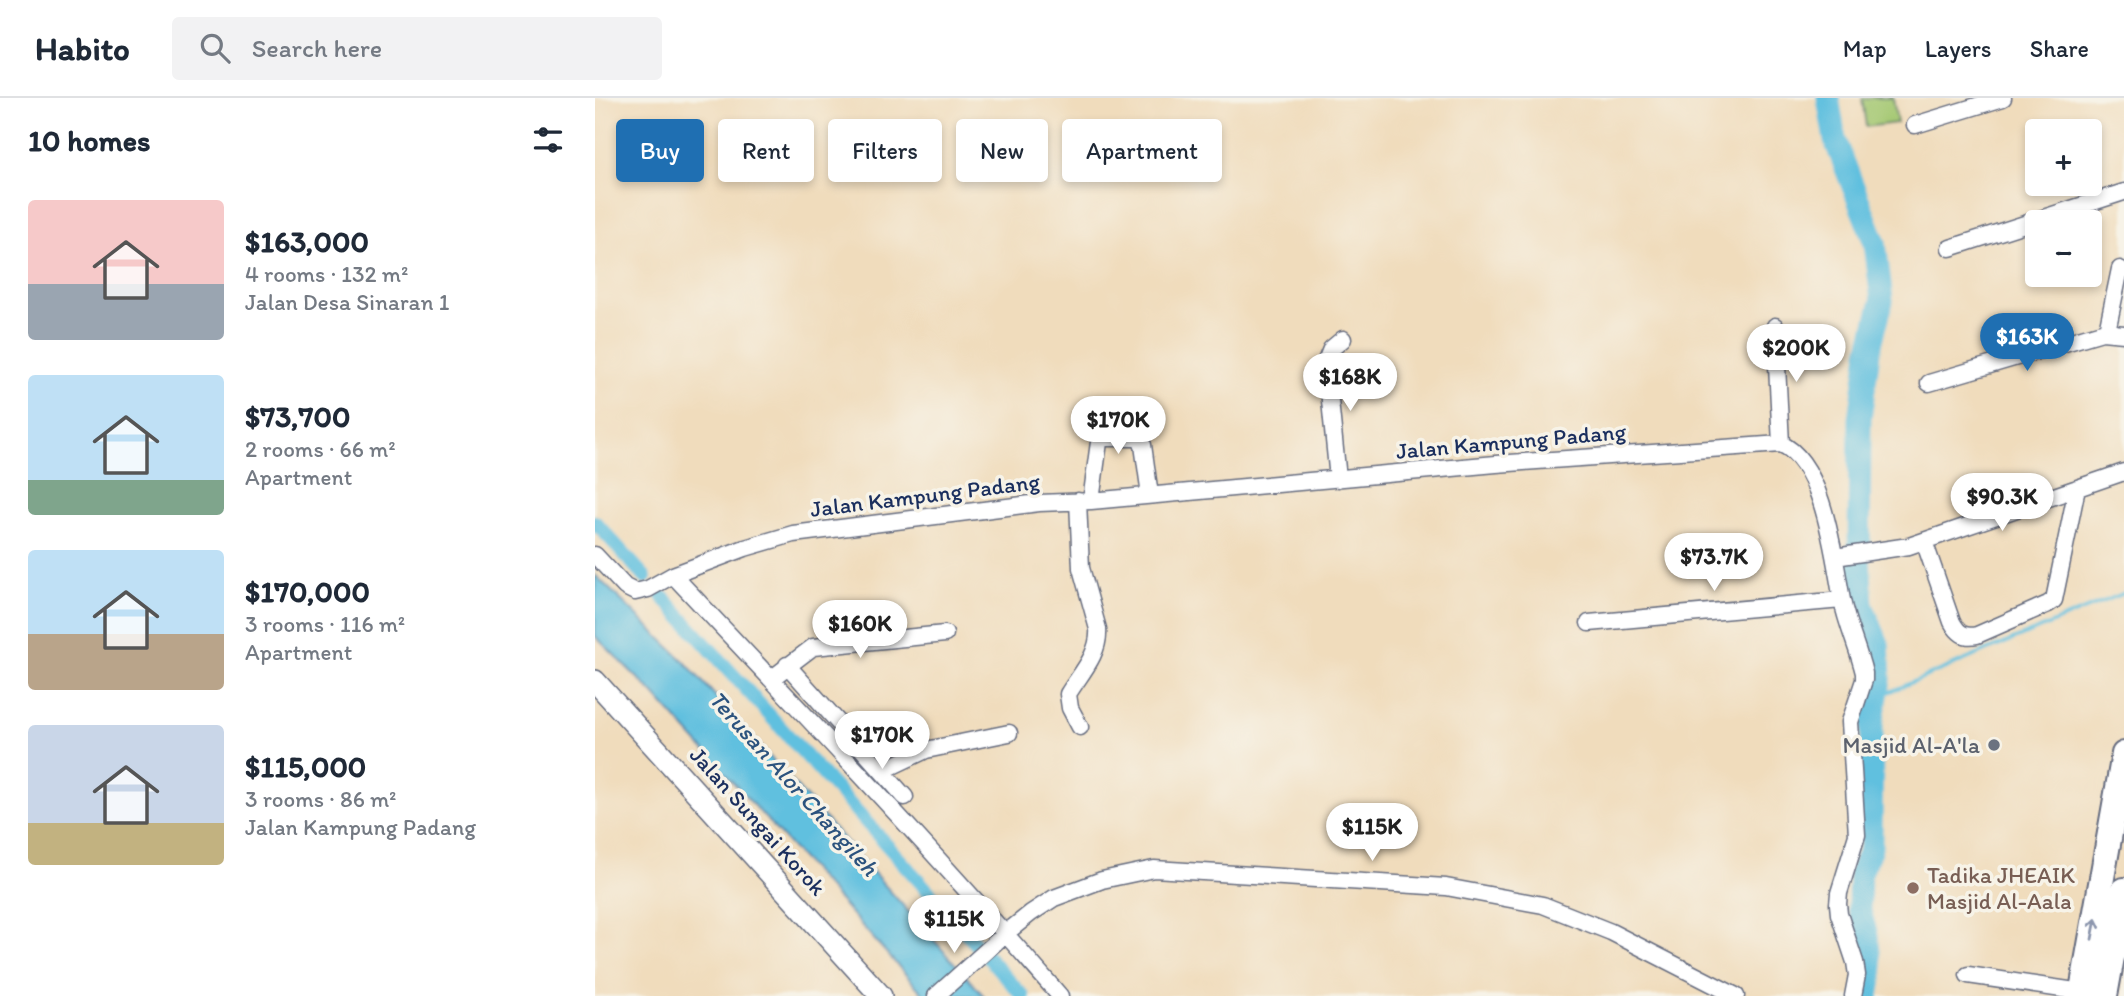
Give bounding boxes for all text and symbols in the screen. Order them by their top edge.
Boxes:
search box [172,17,662,80]
text: Habito [35,29,130,68]
icon: search [196,29,234,67]
text: Search here [252,32,382,64]
text: Map [1843,34,1887,63]
text: Layers [1925,34,1992,63]
text: Share [2030,34,2089,63]
chip: Buy [616,119,704,182]
chip: Rent [718,119,814,182]
chip: Filters [828,119,942,182]
chip: New [956,119,1048,182]
chip: Apartment [1062,119,1222,182]
map controls [2025,119,2102,287]
button: + [2025,119,2102,196]
icon: filters [529,121,567,159]
text: 10 homes [28,122,151,159]
button: − [2025,210,2102,287]
text: $163,000 [245,223,369,260]
icon: home [84,228,168,312]
text: 4 rooms · 132 m² [245,260,408,288]
text: Jalan Desa Sinaran 1 [245,288,449,316]
pin: $163K [1978,314,2076,373]
text: $163K [1996,322,2058,350]
pin: $200K [1747,324,1845,384]
text: $200K [1763,333,1829,361]
pin: $168K [1301,354,1399,413]
text: $168K [1319,362,1381,390]
pin: $170K [1069,396,1167,456]
text: $73,700 [245,398,350,435]
icon: home [84,403,168,487]
text: $170K [1087,405,1149,433]
street label: Jalan Kampung Padang [1395,417,1627,465]
text: 2 rooms · 66 m² [245,435,396,463]
text: Apartment [245,463,352,491]
street label: Jalan Kampung Padang [809,467,1042,523]
pin: $90.3K [1945,474,2059,533]
text: $90.3K [1967,482,2037,510]
pin: $73.7K [1657,533,1771,593]
text: $73.7K [1680,542,1748,570]
text: $170,000 [245,573,370,610]
icon: home [84,578,168,662]
pin: $160K [811,601,909,660]
text: $160K [828,609,892,637]
text: 3 rooms · 116 m² [245,610,405,638]
text: Apartment [245,638,352,666]
water label: Terusan Alor Changileh [703,684,886,882]
pin: $170K [833,712,931,771]
text: $170K [851,720,913,748]
place label: Masjid Al-A'la [1842,731,1980,759]
marker: Masjid Al-A'la [1986,737,2002,753]
street label: Jalan Sungai Korok [684,741,832,901]
text: $115,000 [245,748,366,785]
icon: home [84,753,168,837]
text: 3 rooms · 86 m² [245,785,397,813]
pin: $115K [1323,804,1421,863]
text: $115K [1342,812,1402,840]
text: Jalan Kampung Padang [245,813,476,841]
place label: Tadika JHEAIK Masjid Al-Aala [1927,861,2075,915]
marker: Tadika JHEAIK Masjid Al-Aala [1905,880,1921,896]
pin: $115K [905,896,1003,955]
text: $115K [924,904,984,932]
one-way arrow [2088,918,2101,941]

